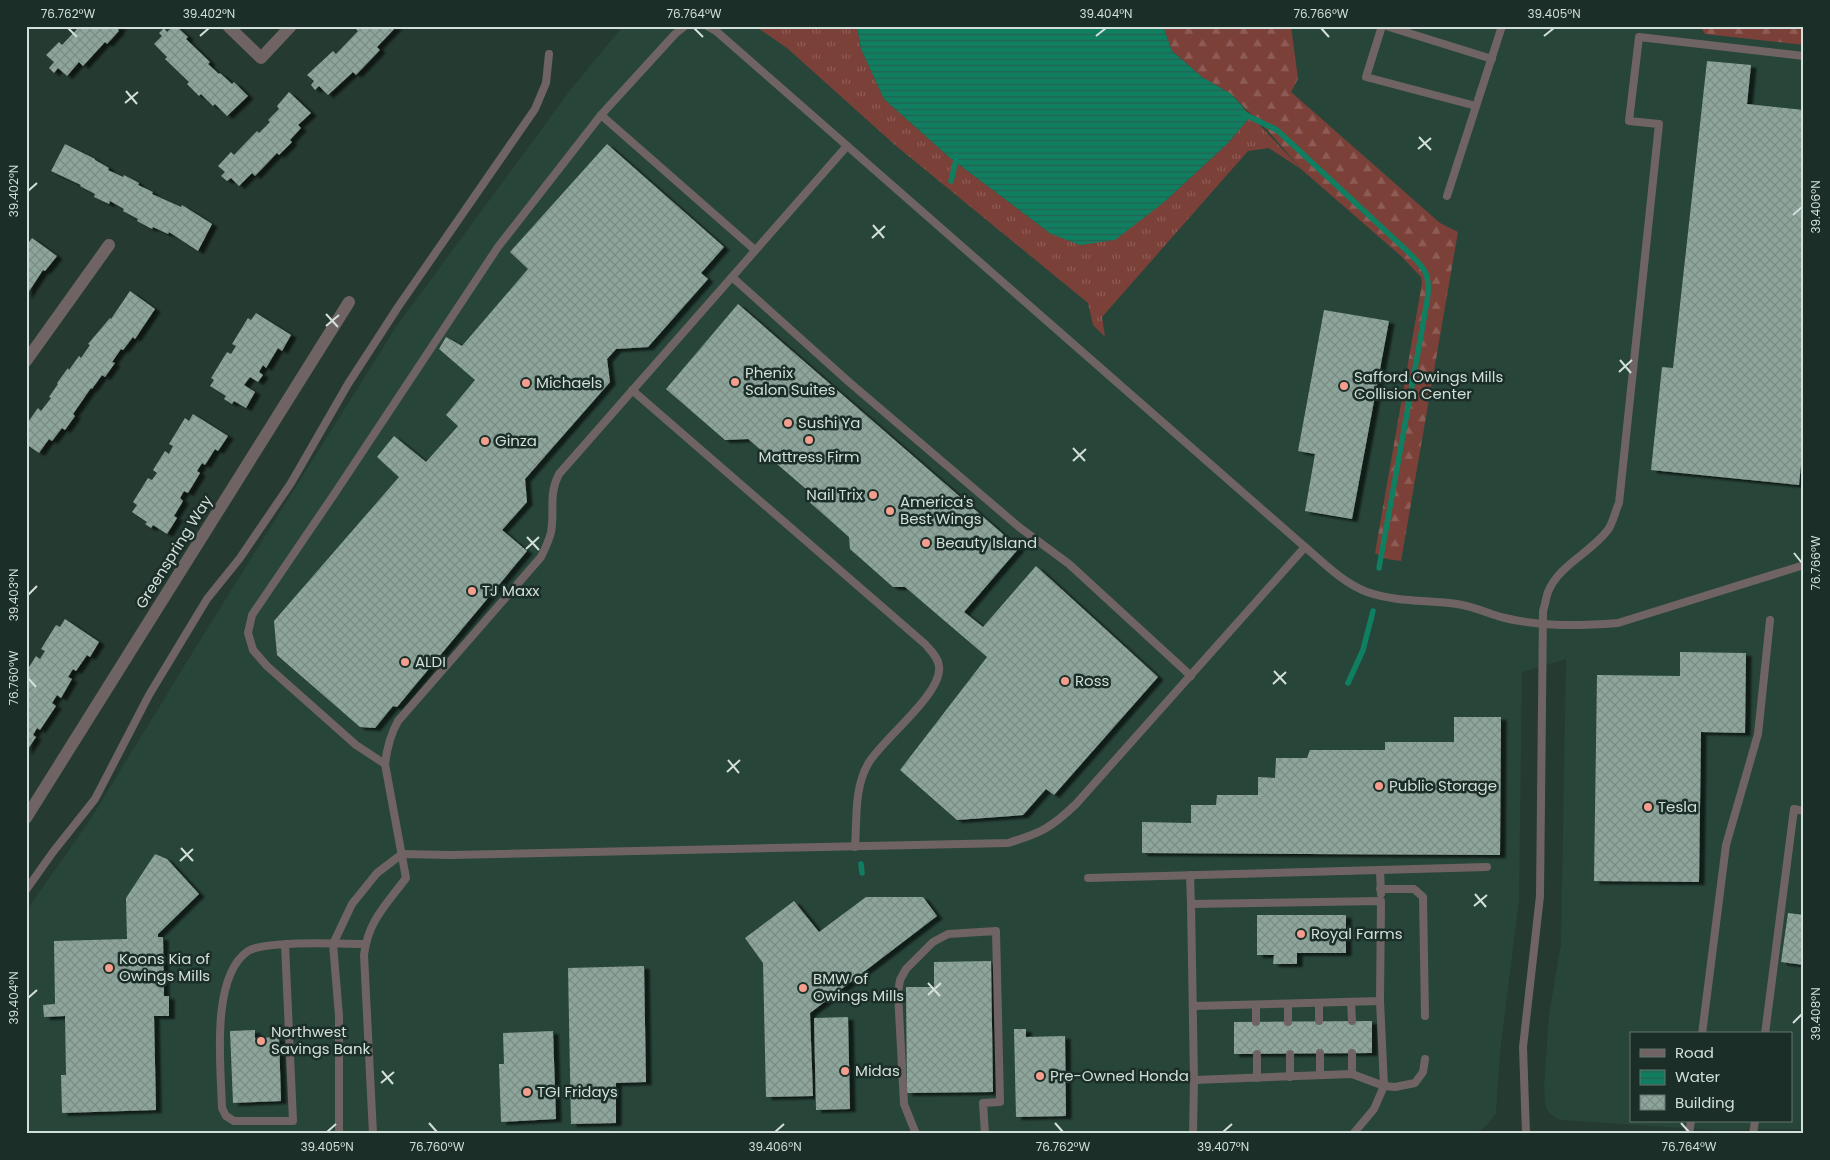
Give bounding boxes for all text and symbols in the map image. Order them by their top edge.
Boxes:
text: 76.762°W [41,5,95,22]
text: 39.402°N [183,5,235,22]
text: 76.764°W [666,5,722,22]
text: 39.404°N [1079,5,1133,22]
text: 76.766°W [1293,5,1349,22]
text: 39.405°N [1527,5,1581,22]
text: 39.402°N [5,165,22,217]
text: 39.406°N [1807,180,1824,234]
place label: Phenix Salon Suites [745,362,836,400]
place label: Safford Owings Mills Collision Center [1354,366,1503,404]
place label: Michaels [536,372,602,393]
marker: Phenix Salon Suites [729,376,741,388]
marker: Michaels [520,377,532,389]
marker: Safford Owings Mills Collision Center [1338,380,1350,392]
place label: Sushi Ya [798,412,860,433]
marker: Sushi Ya [782,417,794,429]
place label: Ginza [495,430,537,451]
marker: Mattress Firm [803,434,815,446]
marker: Ginza [479,435,491,447]
place label: Mattress Firm [759,446,859,467]
place label: Nail Trix [806,484,863,505]
marker: Nail Trix [867,489,879,501]
street label: Greenspring Way [130,491,217,612]
place label: America's Best Wings [900,491,982,529]
marker: America's Best Wings [884,505,896,517]
place label: Beauty Island [936,532,1037,553]
text: 76.766°W [1807,535,1824,591]
marker: Beauty Island [920,537,932,549]
text: 39.403°N [5,569,22,621]
place label: TJ Maxx [482,580,540,601]
marker: TJ Maxx [466,585,478,597]
text: 76.760°W [5,650,22,706]
place label: ALDI [415,651,446,672]
marker: ALDI [399,656,411,668]
place label: Ross [1075,670,1110,691]
marker: Ross [1059,675,1071,687]
place label: Public Storage [1389,775,1497,796]
marker: Public Storage [1373,780,1385,792]
place label: Tesla [1658,796,1697,817]
marker: Tesla [1642,801,1654,813]
place label: Royal Farms [1311,923,1403,944]
marker: Royal Farms [1295,928,1307,940]
place label: Koons Kia of Owings Mills [119,948,210,986]
marker: Koons Kia of Owings Mills [103,962,115,974]
place label: BMW of Owings Mills [813,968,904,1006]
text: 39.404°N [5,971,22,1025]
marker: BMW of Owings Mills [797,982,809,994]
text: 39.408°N [1807,987,1824,1041]
place label: Northwest Savings Bank [271,1021,371,1059]
legend [1630,1032,1792,1122]
marker: Northwest Savings Bank [255,1035,267,1047]
text: Road [1675,1042,1714,1063]
place label: Midas [855,1060,900,1081]
marker: Midas [839,1065,851,1077]
place label: Pre-Owned Honda [1050,1065,1189,1086]
text: Water [1675,1066,1721,1087]
marker: Pre-Owned Honda [1034,1070,1046,1082]
place label: TGI Fridays [537,1081,618,1102]
marker: TGI Fridays [521,1086,533,1098]
text: Building [1675,1092,1735,1113]
text: 39.405°N [300,1138,354,1155]
text: 76.760°W [409,1138,465,1155]
text: 39.406°N [748,1138,802,1155]
text: 76.762°W [1036,1138,1090,1155]
text: 39.407°N [1197,1138,1249,1155]
text: 76.764°W [1661,1138,1717,1155]

